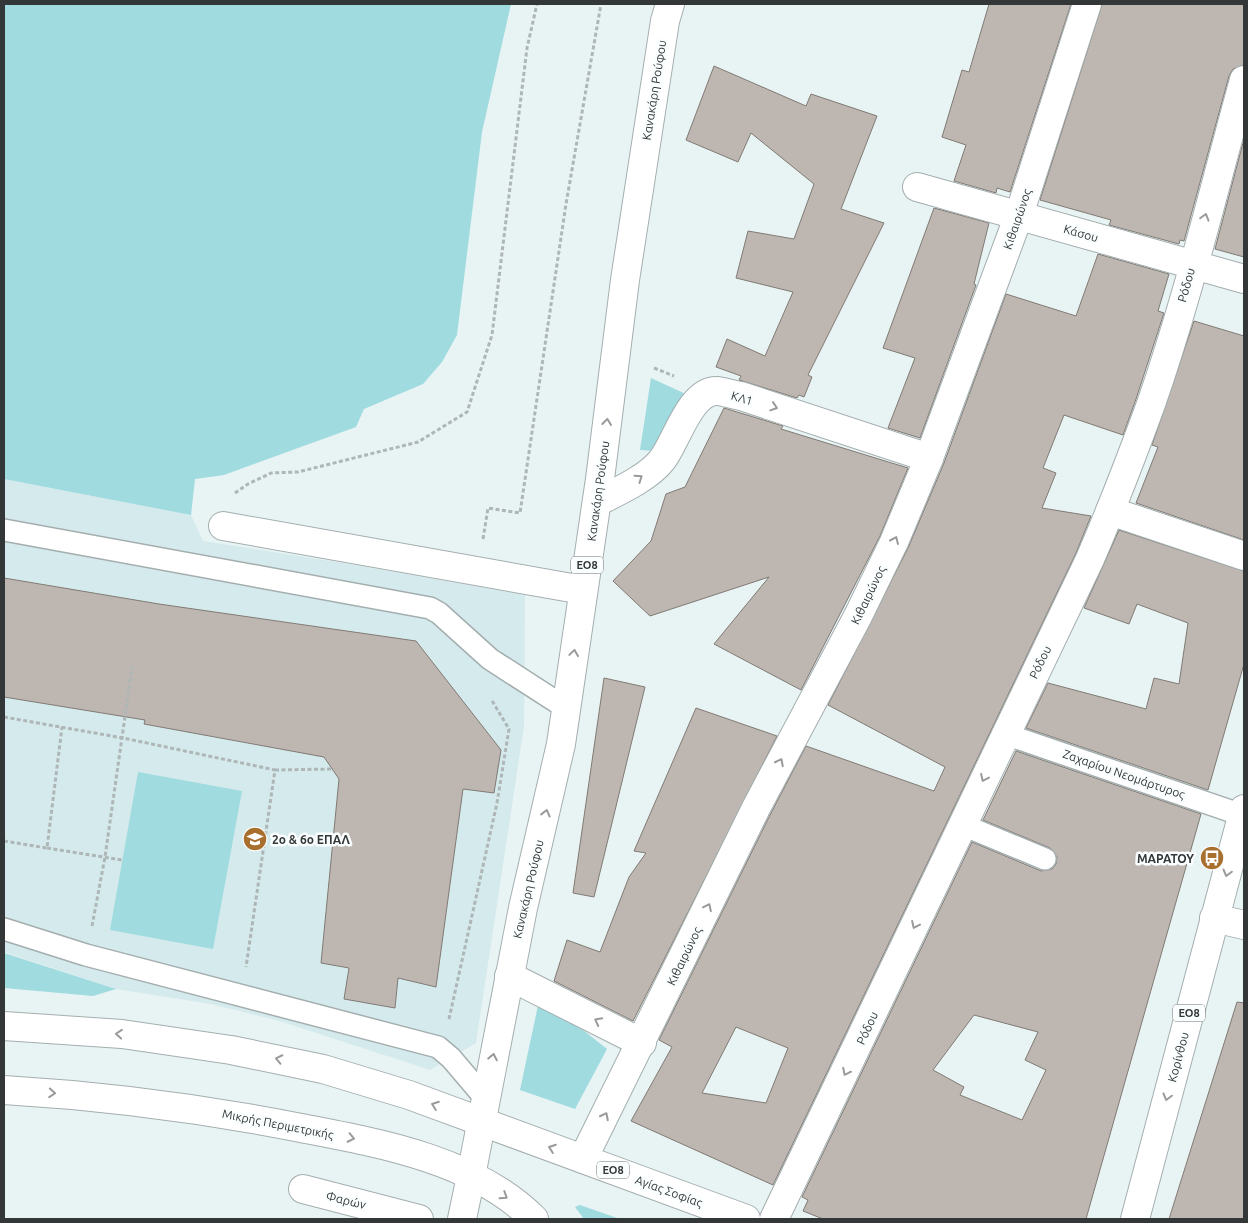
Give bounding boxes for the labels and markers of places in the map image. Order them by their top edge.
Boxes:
school or university icon: 2ο & 6ο ΕΠΑΛ [242,826,268,852]
place label: 2ο & 6ο ΕΠΑΛ [272,833,351,846]
bus stop icon: ΜΑΡΑΤΟΥ [1199,845,1225,871]
place label: ΜΑΡΑΤΟΥ [1137,852,1194,865]

